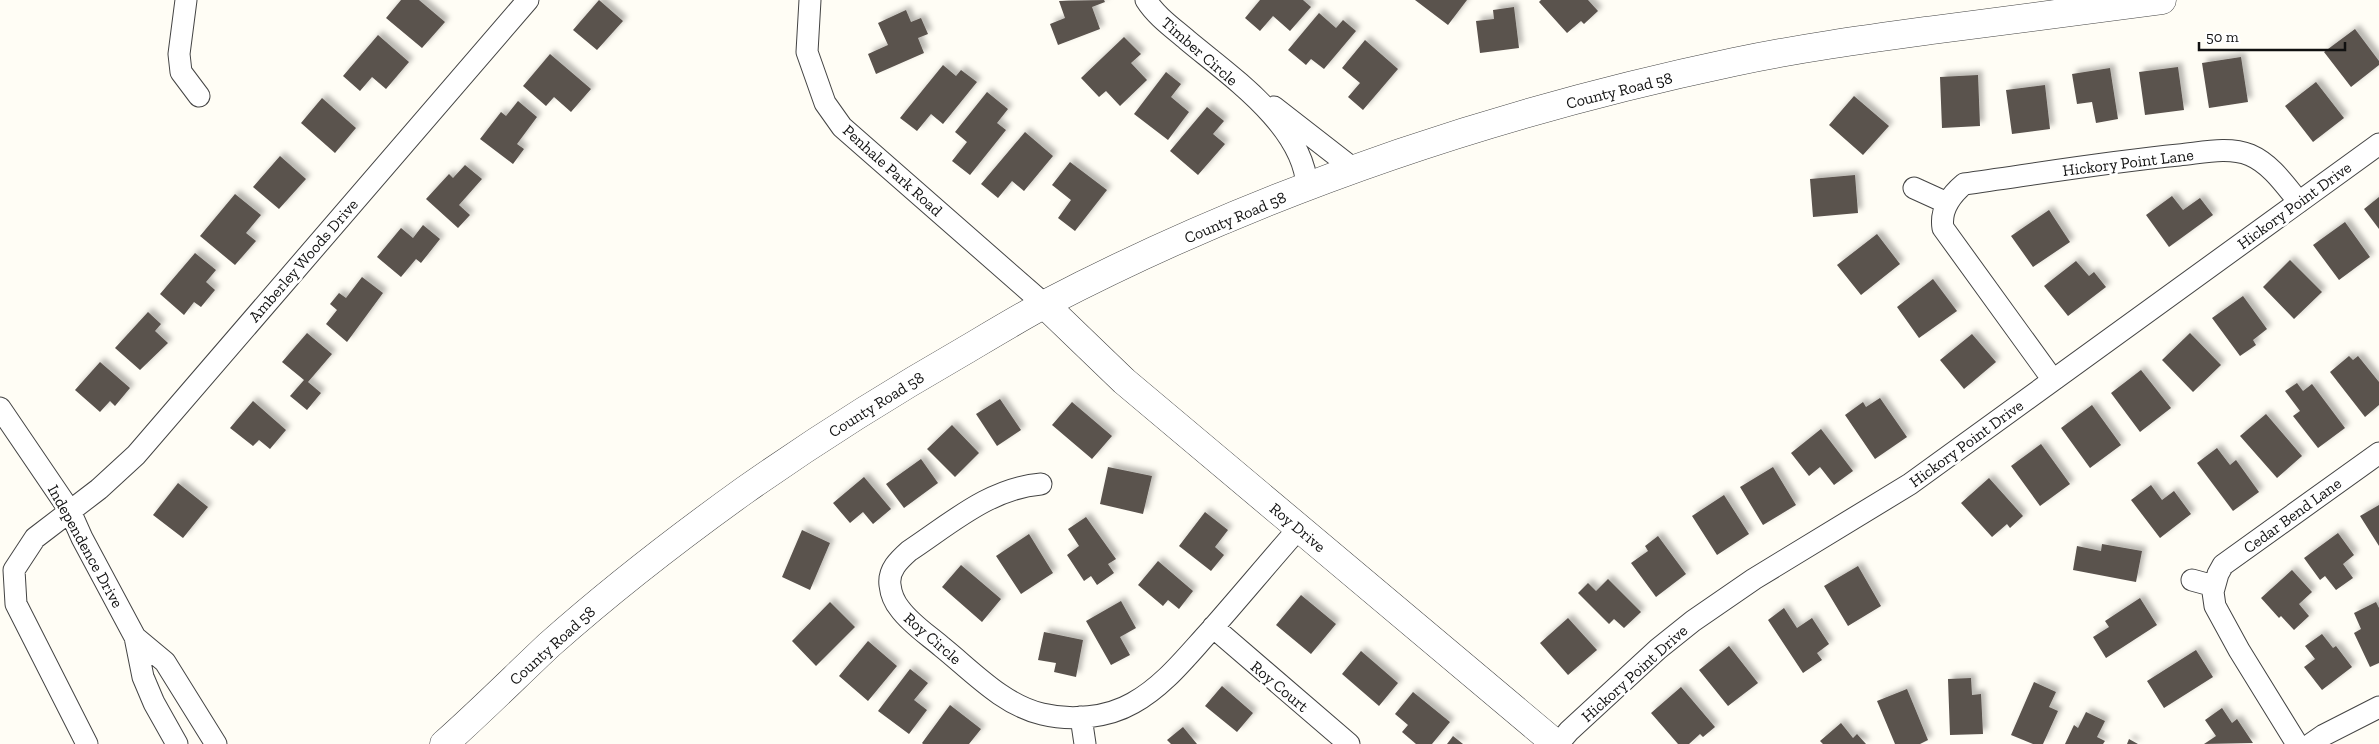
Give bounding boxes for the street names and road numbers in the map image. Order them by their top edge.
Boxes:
street label: Timber Circle [1158,13,1242,90]
street label: County Road 58 [1564,68,1674,113]
street label: Penhale Park Road [839,121,947,220]
street label: Hickory Point Lane [2062,145,2195,180]
street label: Hickory Point Drive [2234,158,2355,253]
street label: County Road 58 [1181,187,1289,247]
street label: Amberley Woods Drive [245,195,362,326]
street label: County Road 58 [825,368,927,441]
street label: Hickory Point Drive [1906,396,2027,491]
street label: Cedar Bend Lane [2240,474,2345,557]
street label: Independence Drive [44,481,127,611]
street label: Roy Drive [1266,499,1329,556]
street label: County Road 58 [506,602,599,689]
street label: Roy Circle [900,608,965,668]
street label: Hickory Point Drive [1577,621,1691,726]
street label: Roy Court [1247,657,1312,716]

